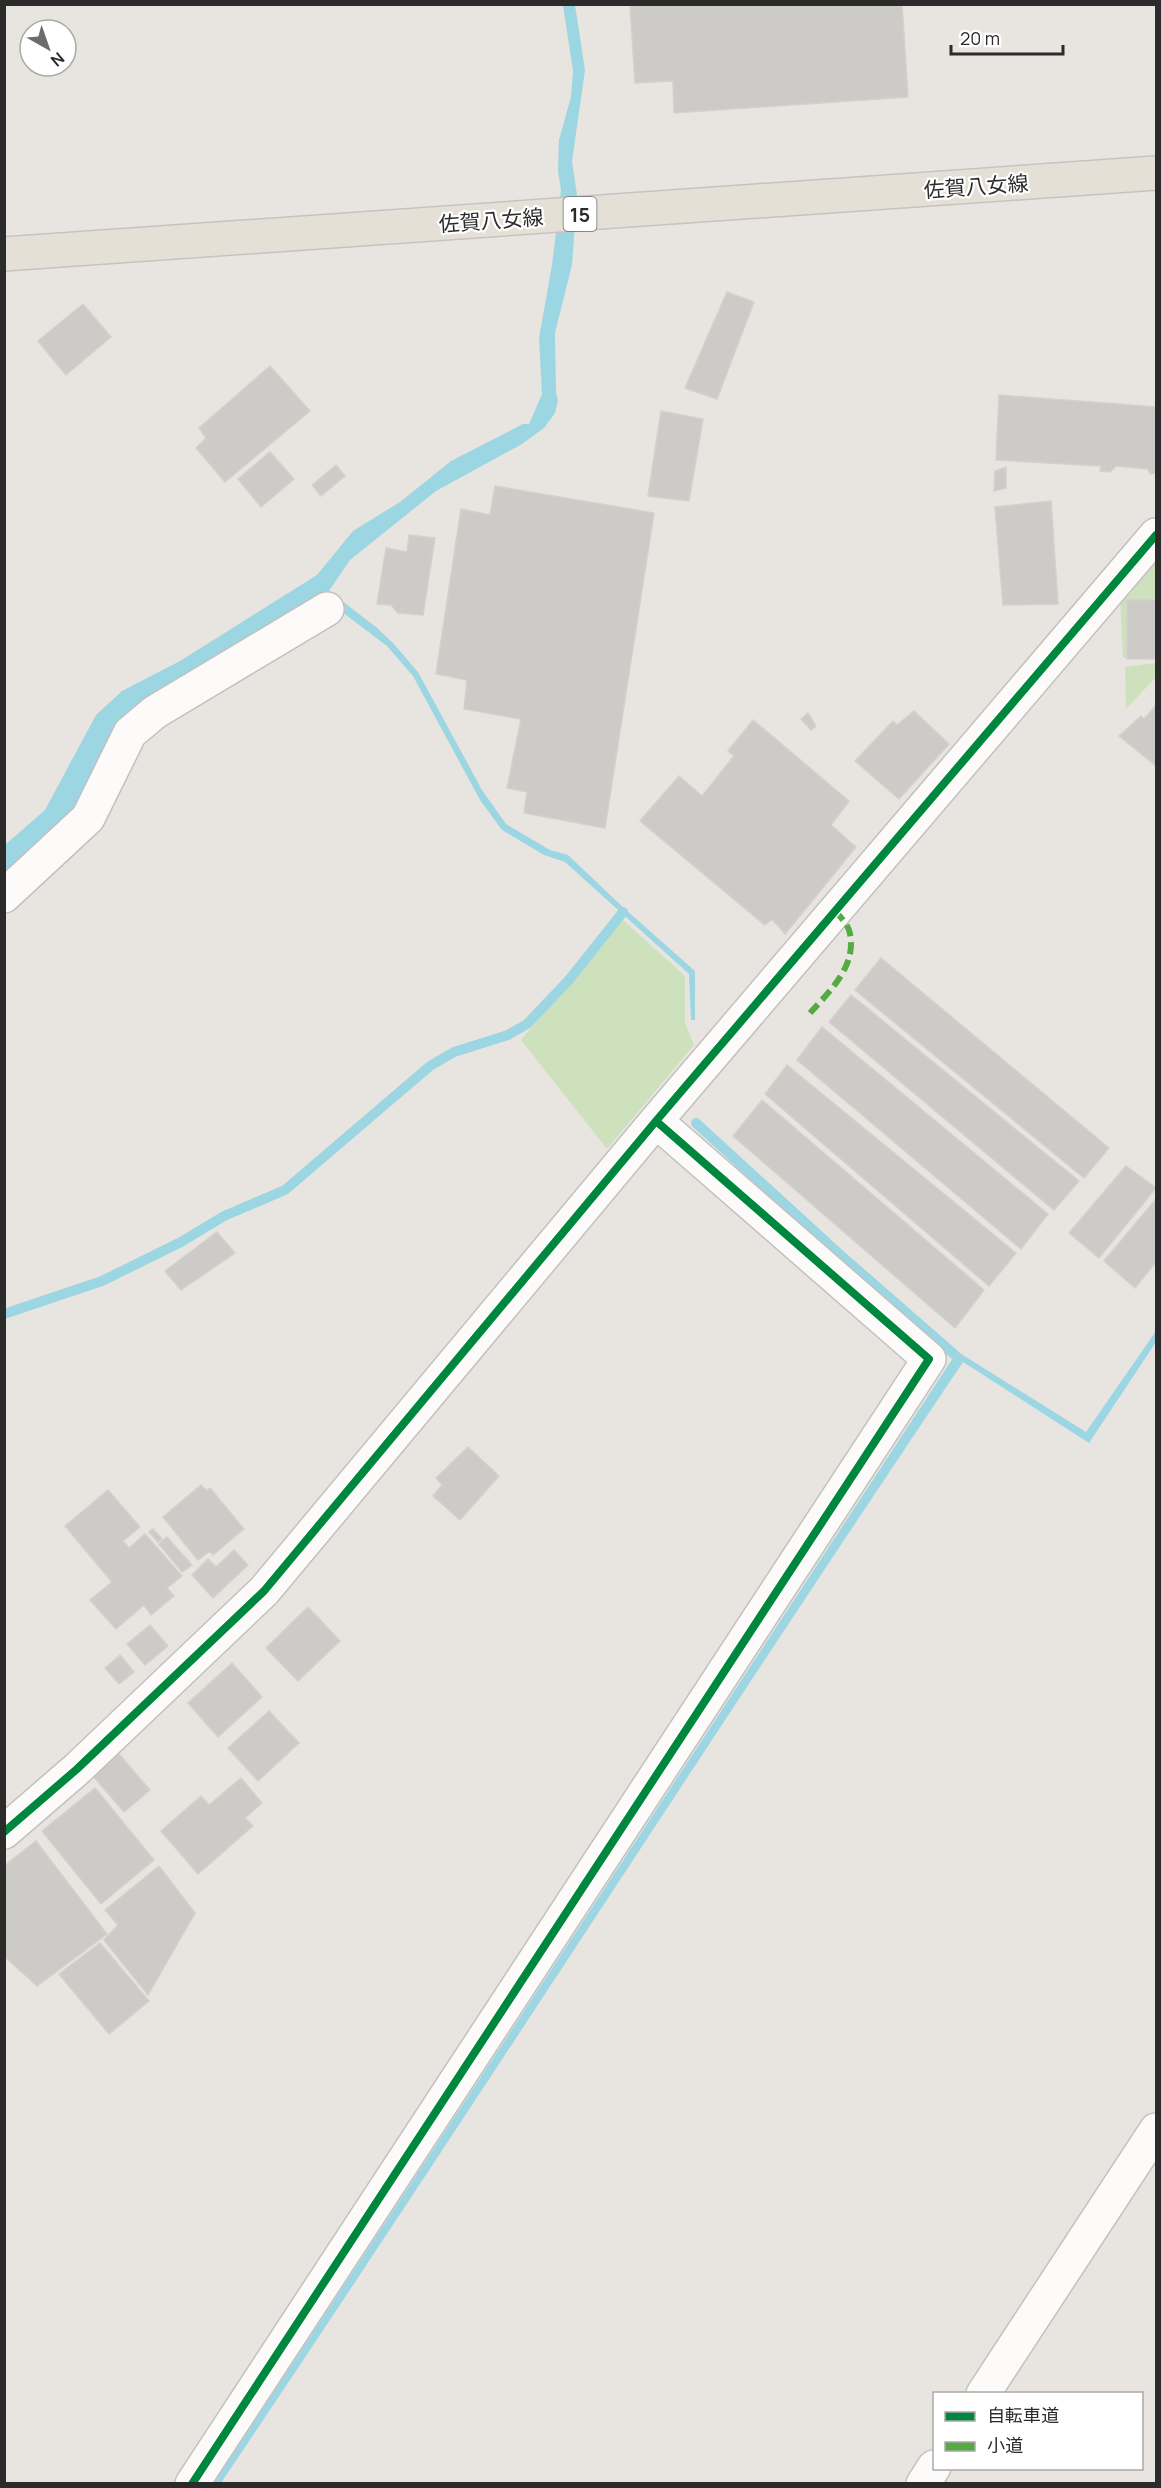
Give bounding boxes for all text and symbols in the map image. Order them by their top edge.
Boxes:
north arrow [18,18,78,78]
scale bar [951,18,1064,56]
text: 20 m [960,26,1000,50]
text: N [46,47,69,72]
street label: 佐賀八女線 [923,168,1029,204]
road number: 15 [564,197,596,231]
street label: 佐賀八女線 [438,202,544,238]
legend [933,2392,1143,2470]
text: 自転車道 [987,2403,1059,2427]
text: 小道 [987,2433,1023,2457]

